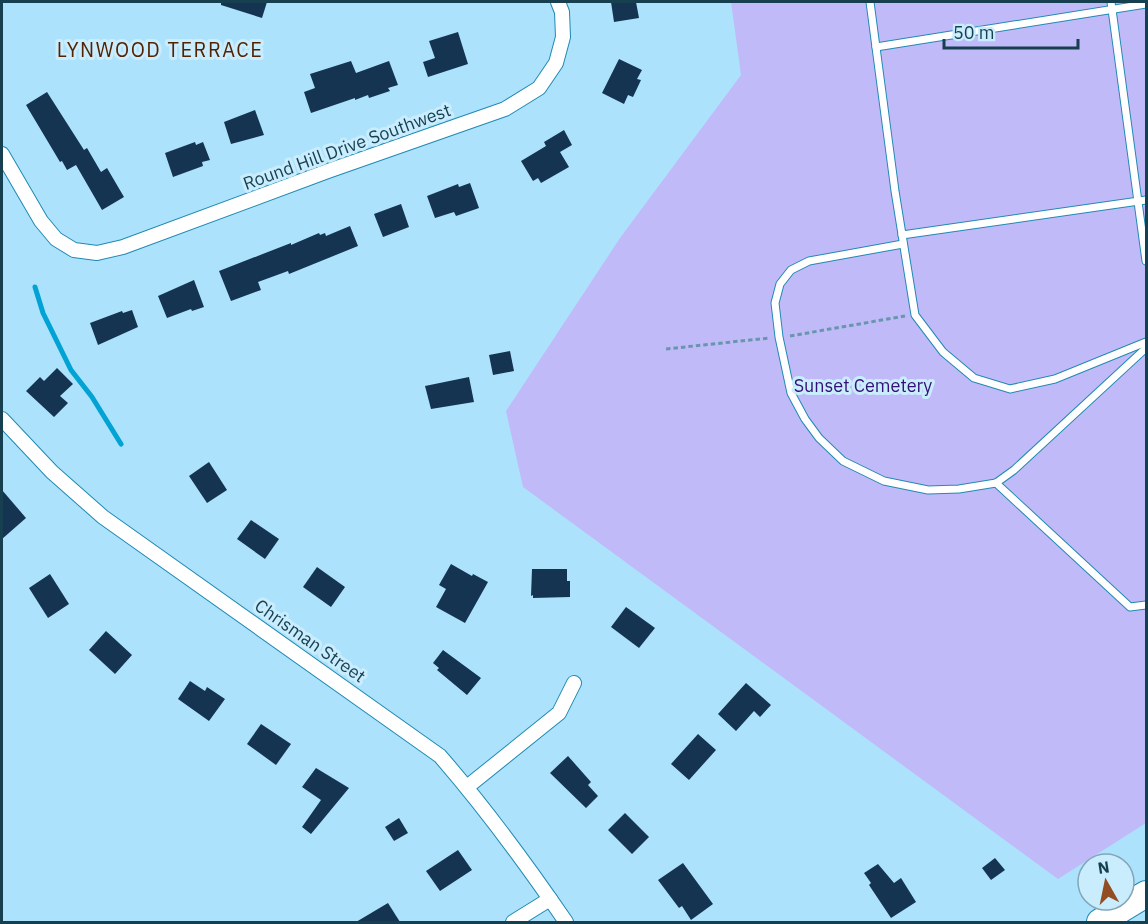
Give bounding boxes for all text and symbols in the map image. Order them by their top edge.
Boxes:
scale bar [944,12,1078,50]
text: 50 m [953,21,995,44]
district label: LYNWOOD TERRACE [57,36,263,63]
street label: Round Hill Drive Southwest [240,98,454,195]
park label: Sunset Cemetery [794,374,932,397]
street label: Chrisman Street [250,594,370,687]
north arrow [1076,852,1136,912]
text: N [1096,856,1111,878]

